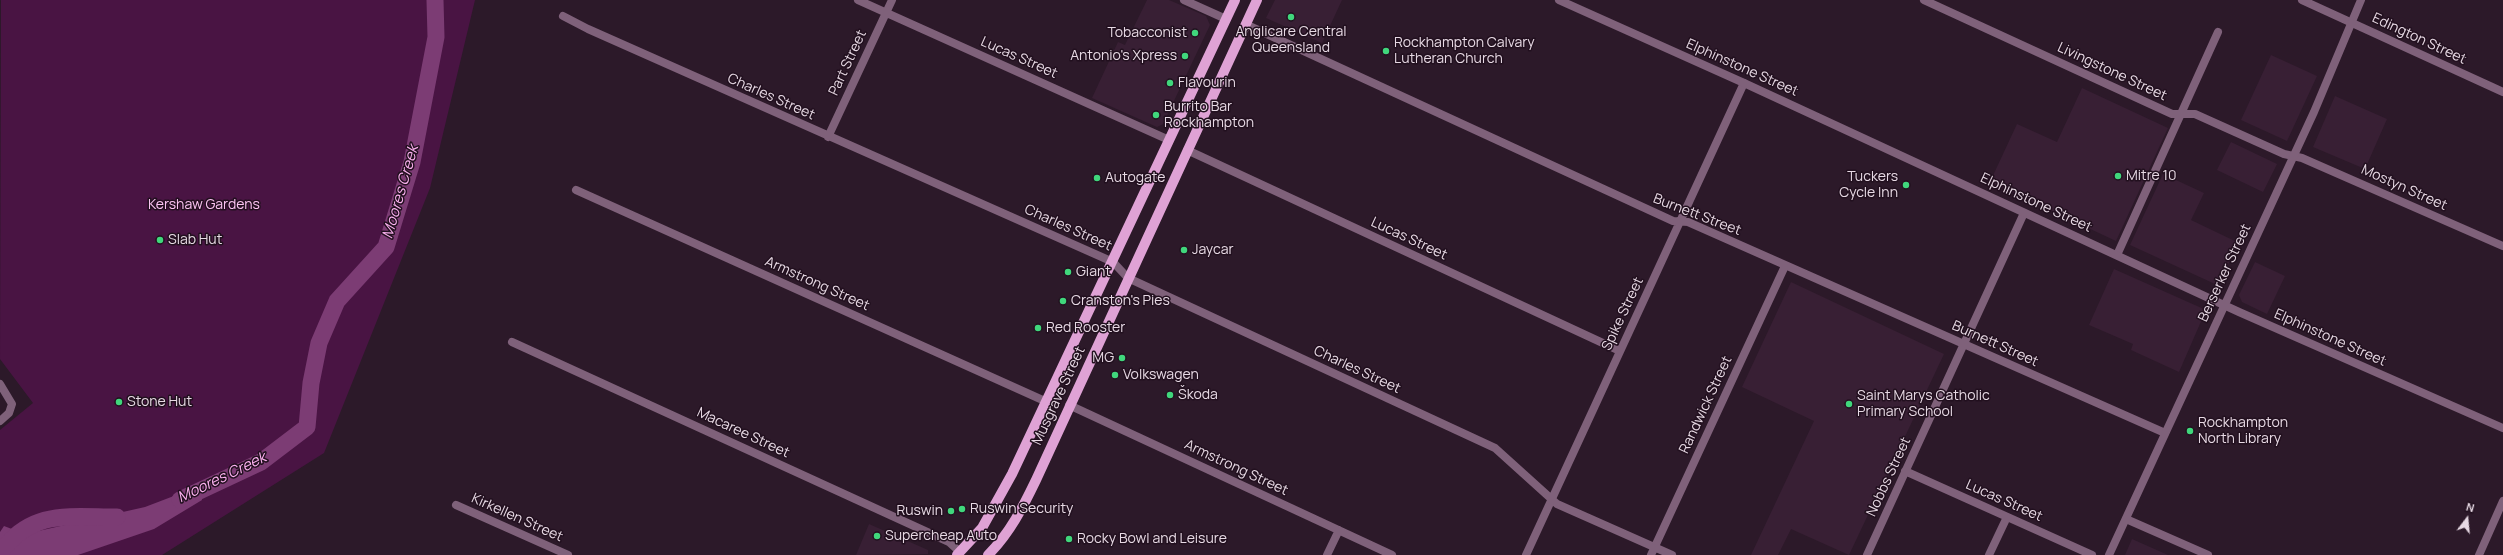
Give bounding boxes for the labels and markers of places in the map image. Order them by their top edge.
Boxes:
marker: Anglicare Central Queensland [1286,12,1296,22]
place label: Anglicare Central Queensland [1235,24,1347,56]
place label: Tobacconist [1108,25,1187,41]
marker: Tobacconist [1190,28,1200,38]
place label: Rockhampton Calvary Lutheran Church [1394,35,1535,68]
marker: Rockhampton Calvary Lutheran Church [1381,46,1391,56]
place label: Antonio's Xpress [1070,48,1177,64]
marker: Antonio's Xpress [1180,51,1190,61]
place label: Flavourin [1178,75,1236,91]
marker: Flavourin [1165,78,1175,88]
place label: Burrito Bar Rockhampton [1164,99,1254,132]
marker: Burrito Bar Rockhampton [1151,110,1161,120]
place label: Mitre 10 [2126,168,2177,184]
place label: Tuckers Cycle Inn [1839,169,1898,202]
place label: Autogate [1105,170,1165,186]
marker: Mitre 10 [2113,171,2123,181]
marker: Autogate [1092,173,1102,183]
marker: Tuckers Cycle Inn [1901,180,1911,190]
place label: Slab Hut [168,232,222,248]
marker: Slab Hut [155,235,165,245]
place label: Jaycar [1192,242,1233,258]
marker: Jaycar [1179,245,1189,255]
place label: Giant [1076,264,1111,280]
marker: Giant [1063,267,1073,277]
place label: Cranston's Pies [1071,293,1170,309]
marker: Cranston's Pies [1058,296,1068,306]
place label: Red Rooster [1046,320,1125,336]
marker: Red Rooster [1033,323,1043,333]
place label: MG [1092,350,1114,366]
marker: MG [1117,353,1127,363]
place label: Volkswagen [1123,367,1199,383]
marker: Volkswagen [1110,370,1120,380]
place label: Škoda [1178,387,1218,403]
place label: Saint Marys Catholic Primary School [1857,388,1990,420]
marker: Škoda [1165,390,1175,400]
place label: Stone Hut [127,394,192,410]
marker: Stone Hut [114,397,124,407]
marker: Saint Marys Catholic Primary School [1844,399,1854,409]
place label: Rockhampton North Library [2198,415,2288,448]
marker: Rockhampton North Library [2185,426,2195,436]
place label: Ruswin Security [970,501,1073,517]
place label: Ruswin [896,503,943,519]
marker: Ruswin Security [957,504,967,514]
marker: Ruswin [946,506,956,516]
place label: Supercheap Auto [885,528,997,544]
marker: Supercheap Auto [872,531,882,541]
place label: Rocky Bowl and Leisure [1077,531,1227,547]
marker: Rocky Bowl and Leisure [1064,534,1074,544]

